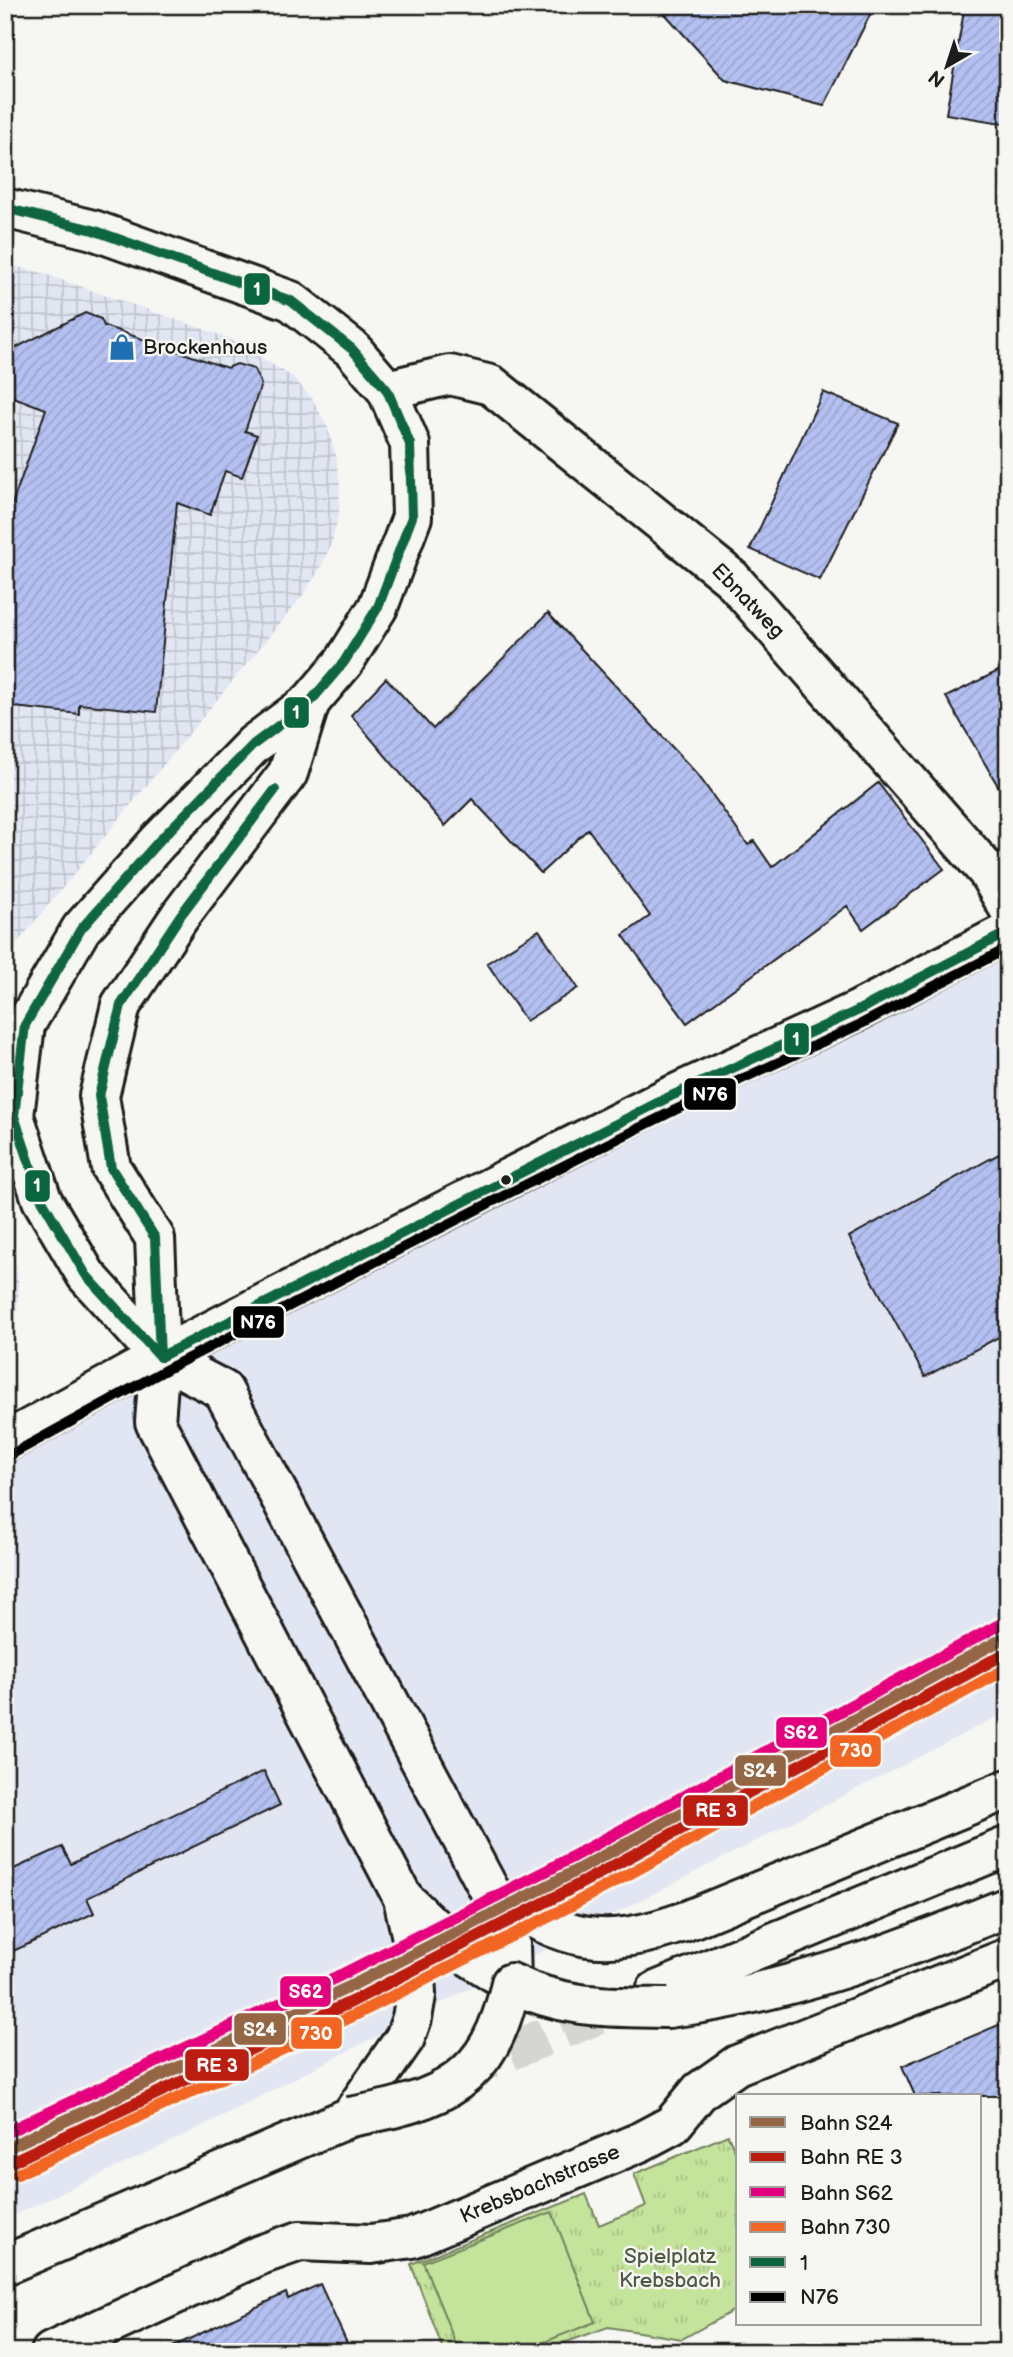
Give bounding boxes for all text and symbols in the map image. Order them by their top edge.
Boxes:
north arrow [912,32,982,102]
text: N [924,65,950,91]
line badge: 1 [243,272,271,306]
text: 1 [253,279,261,302]
shop icon: Brockenhaus [107,332,137,362]
place label: Brockenhaus [143,335,267,360]
street label: Ebnatweg [706,558,790,644]
line badge: 1 [283,696,310,729]
text: 1 [292,702,300,725]
line badge: 1 [783,1022,810,1056]
text: 1 [792,1029,800,1052]
line badge: N76 [683,1077,737,1111]
text: N76 [692,1084,728,1107]
line badge: 1 [24,1169,51,1203]
unlabelled marker [499,1173,513,1187]
text: 1 [33,1175,41,1198]
line badge: N76 [232,1305,285,1339]
text: N76 [240,1312,276,1335]
line badge: S62 [775,1716,828,1749]
text: S62 [784,1722,819,1745]
line badge: 730 [829,1734,882,1768]
text: 730 [839,1740,873,1763]
line badge: S24 [734,1754,787,1787]
text: S24 [743,1760,777,1783]
line badge: RE 3 [682,1794,749,1827]
text: RE 3 [695,1800,737,1823]
line badge: S62 [279,1975,332,2008]
text: S62 [289,1981,324,2004]
line badge: S24 [233,2012,287,2046]
line badge: 730 [290,2016,343,2050]
text: S24 [243,2019,277,2042]
text: 730 [299,2023,333,2046]
line badge: RE 3 [184,2048,250,2082]
text: RE 3 [196,2055,238,2078]
legend [736,2094,982,2326]
text: Bahn S24 [800,2111,893,2136]
street label: Krebsbachstrasse [456,2139,624,2229]
text: Bahn RE 3 [800,2145,903,2170]
text: Bahn S62 [800,2181,894,2206]
text: Bahn 730 [800,2215,890,2240]
park label: Spielplatz Krebsbach [619,2244,721,2293]
text: 1 [800,2251,808,2276]
text: N76 [800,2285,839,2310]

